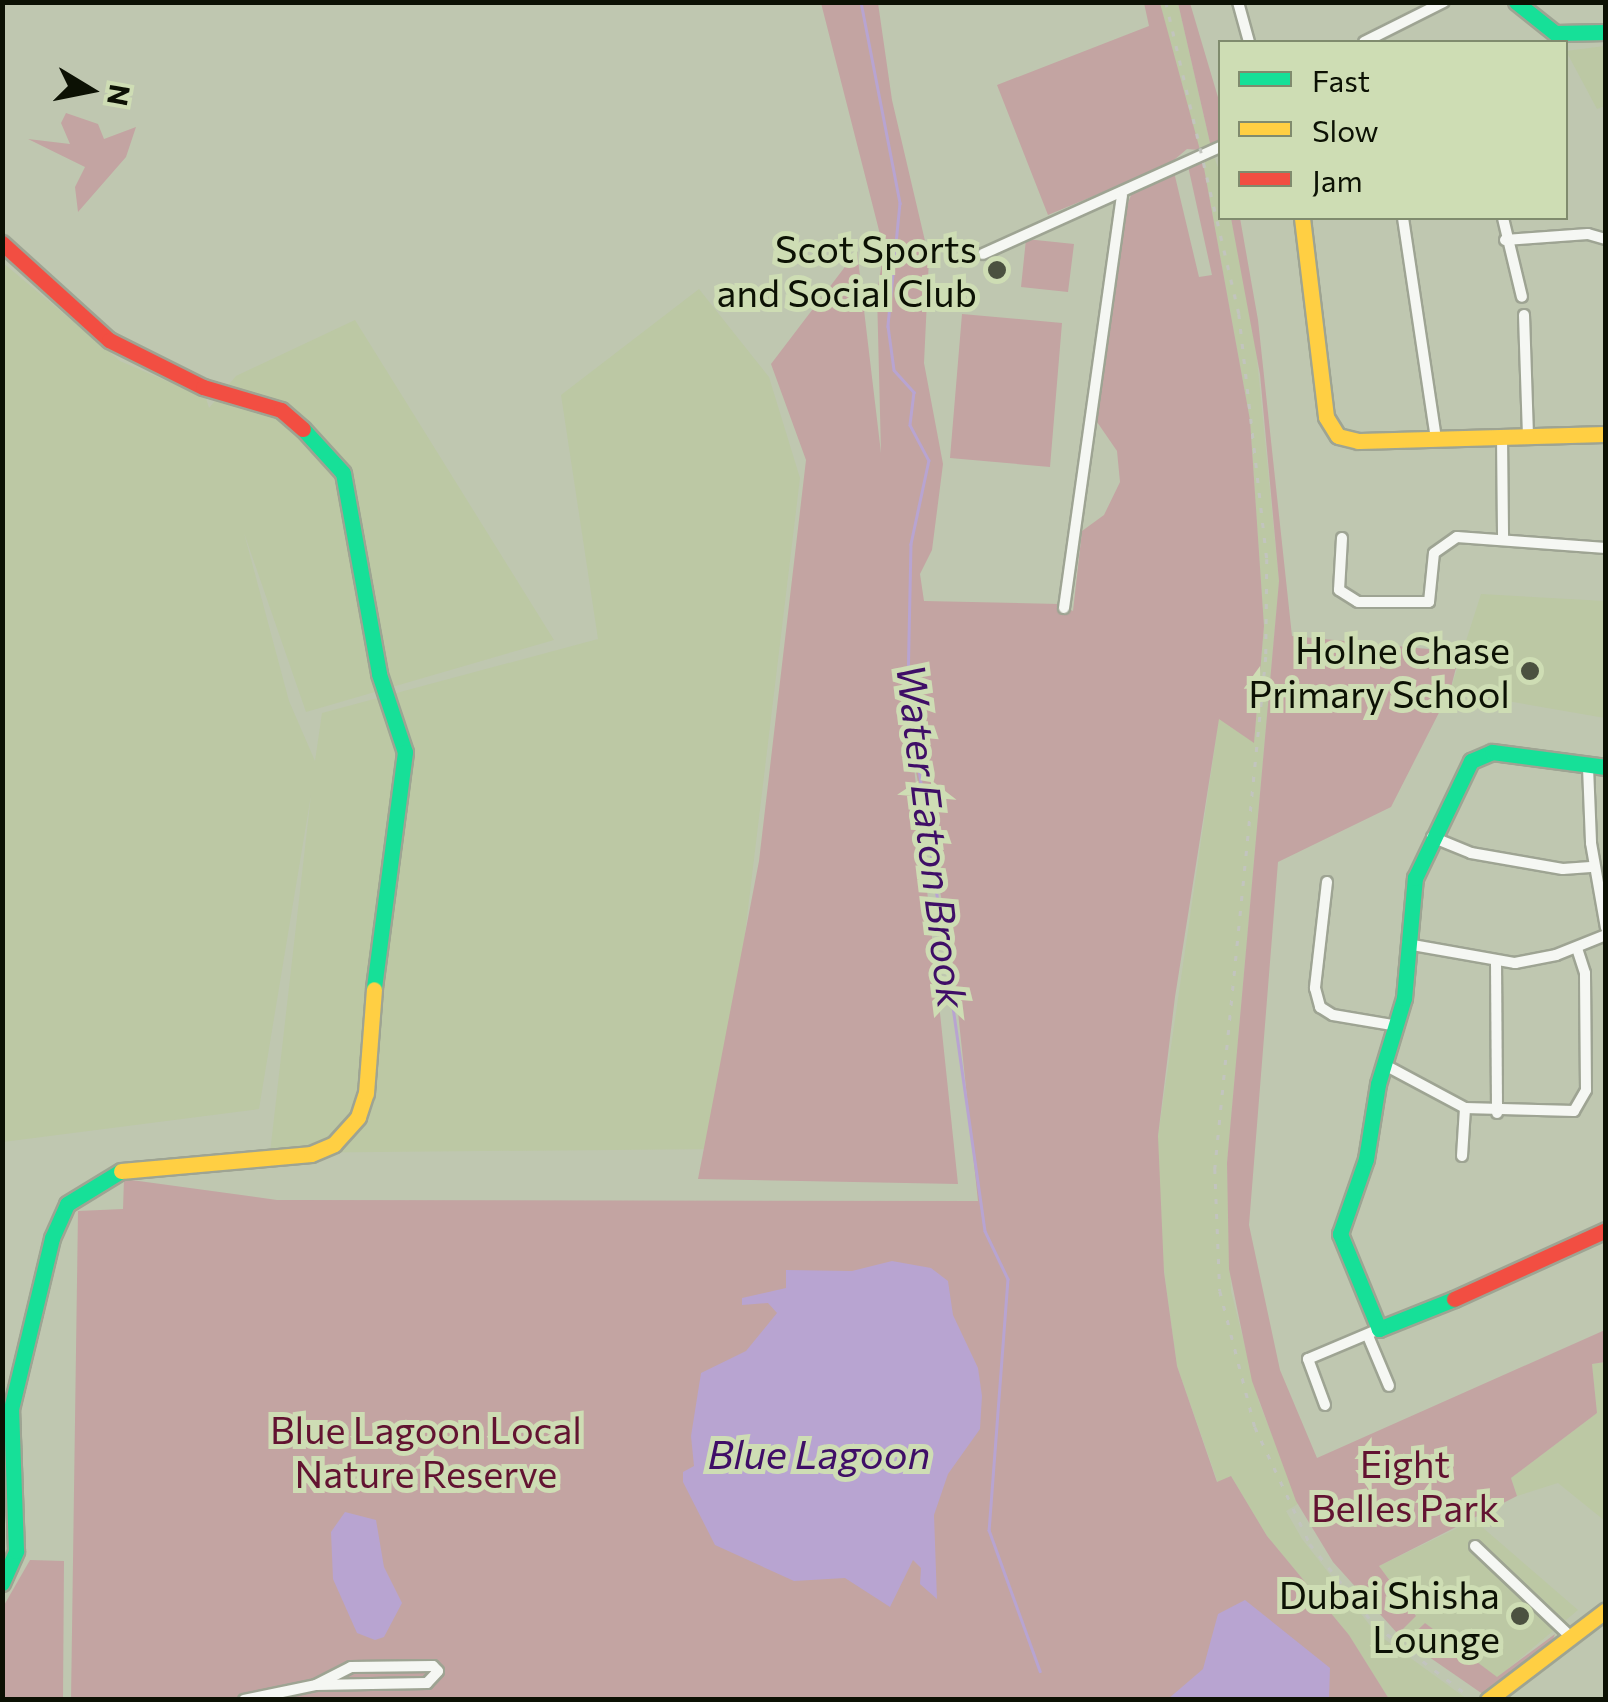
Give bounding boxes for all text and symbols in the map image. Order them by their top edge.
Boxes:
north arrow [40,40,140,140]
legend [1218,40,1568,220]
text: Fast [1312,61,1370,98]
text: N [101,82,138,109]
text: Slow [1312,111,1379,148]
text: Jam [1312,161,1363,198]
place label: Scot Sports and Social Club [716,225,977,314]
marker: Scot Sports and Social Club [986,259,1008,281]
place label: Holne Chase Primary School [1248,626,1510,716]
marker: Holne Chase Primary School [1519,660,1541,682]
water label: Water Eaton Brook [888,661,978,1011]
park label: Blue Lagoon Local Nature Reserve [270,1406,582,1496]
water label: Blue Lagoon [708,1429,930,1477]
park label: Eight Belles Park [1311,1440,1499,1530]
place label: Dubai Shisha Lounge [1279,1571,1500,1660]
marker: Dubai Shisha Lounge [1509,1605,1531,1627]

